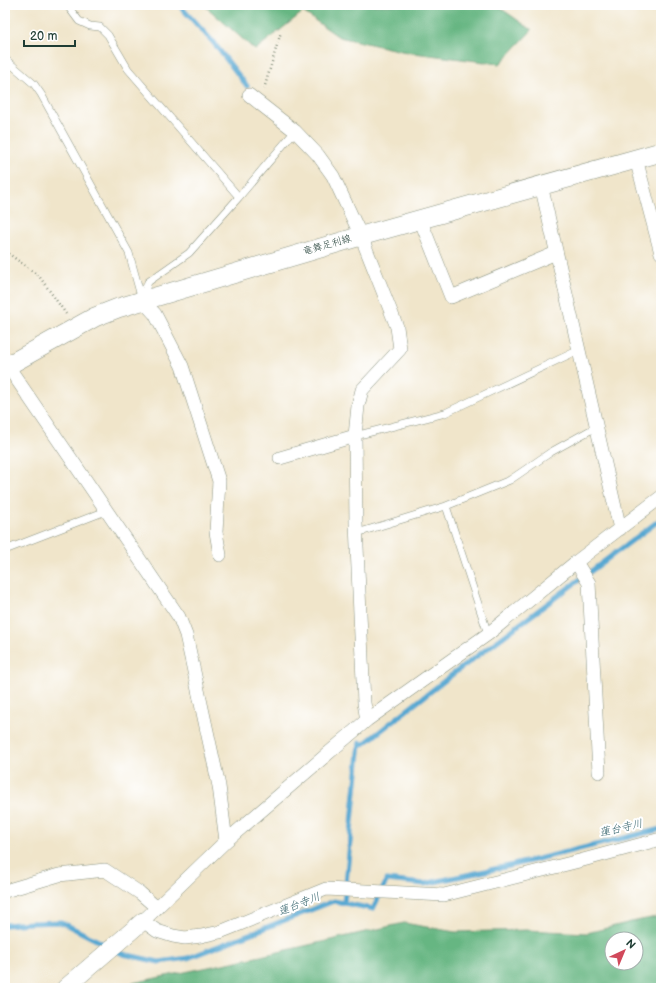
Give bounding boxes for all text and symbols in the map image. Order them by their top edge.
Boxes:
scale bar [24,22,75,48]
text: 20 m [30,29,57,44]
street label: 竜舞足利線 [301,232,353,258]
water label: 蓮台寺川 [598,817,644,839]
water label: 蓮台寺川 [276,890,322,918]
north arrow [604,931,644,971]
text: N [623,937,638,952]

